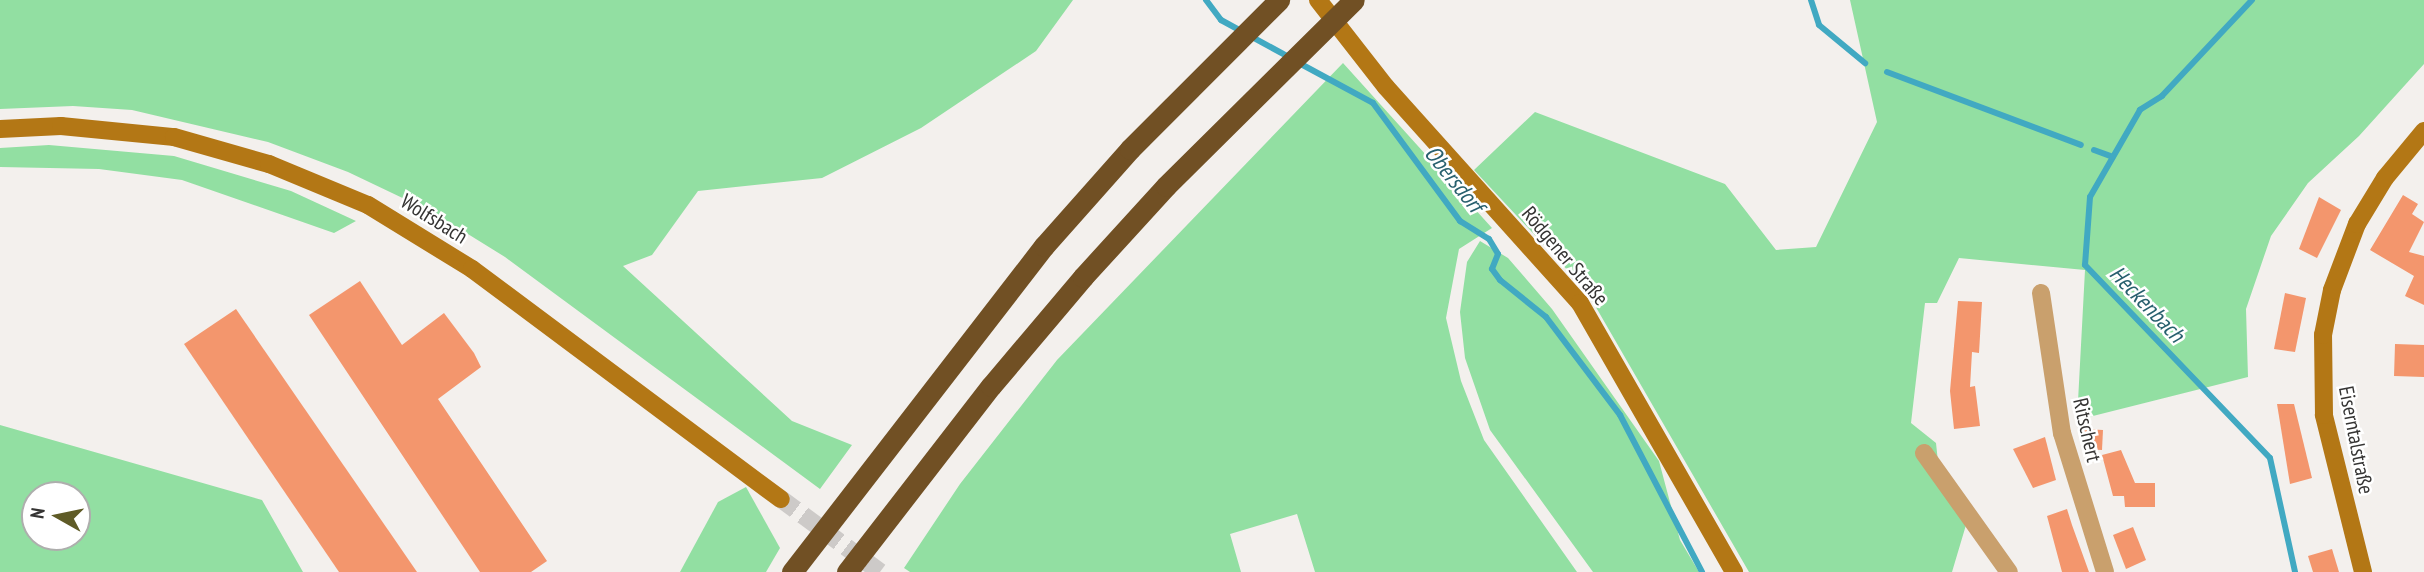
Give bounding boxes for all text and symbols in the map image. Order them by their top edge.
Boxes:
water label: Obersdorf [1419,140,1489,218]
street label: Wolfsbach [396,189,472,249]
street label: Rödgener Straße [1516,202,1614,310]
water label: Heckenbach [2104,260,2190,348]
street label: Eiserntalstraße [2333,384,2379,496]
street label: Ritschert [2067,396,2107,464]
north arrow [21,481,91,551]
text: N [25,506,50,520]

